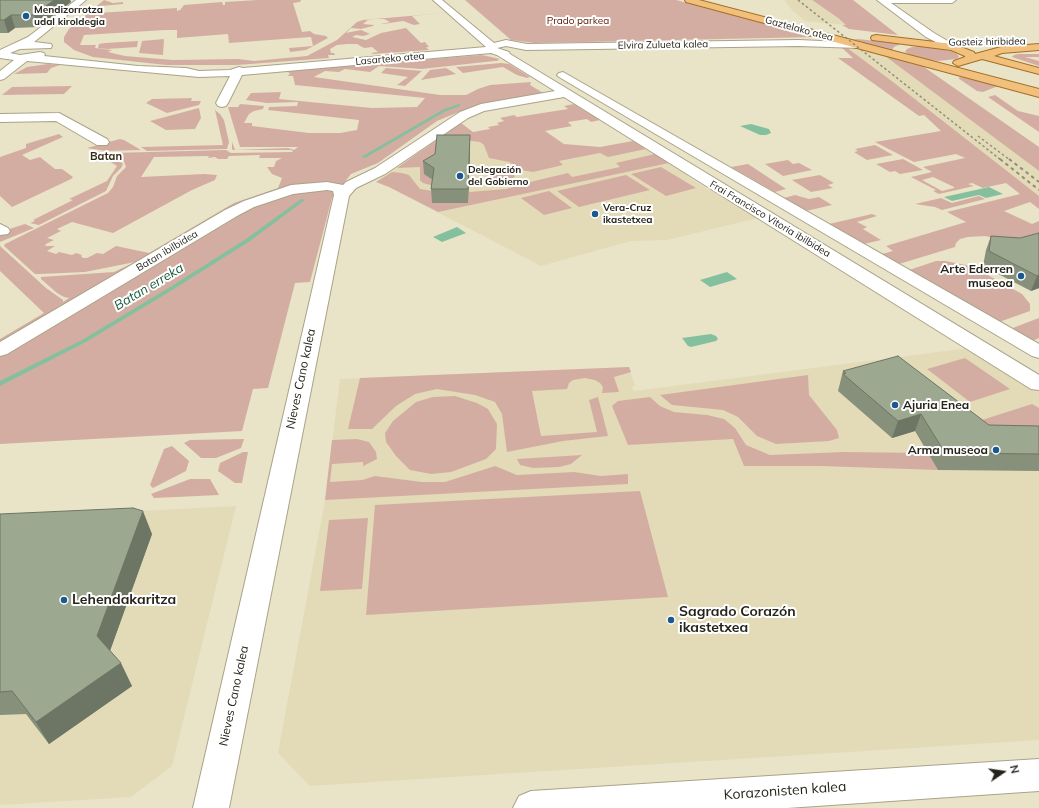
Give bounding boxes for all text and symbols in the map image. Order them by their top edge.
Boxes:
place label: Mendizorrotza udal kiroldegia [34,4,105,28]
marker: Mendizorrotza udal kiroldegia [21,11,31,21]
street label: Gaztelako atea [764,14,834,44]
park label: Prado parkea [547,15,609,27]
street label: Gasteiz hiribidea [948,35,1026,49]
street label: Elvira Zulueta kalea [618,38,708,52]
street label: Lasarteko atea [355,50,425,68]
district label: Batan [90,150,122,164]
place label: Delegación del Gobierno [468,164,529,188]
marker: Delegación del Gobierno [455,171,465,181]
street label: Frai Francisco Vitoria ibilbidea [708,178,832,260]
place label: Vera-Cruz ikastetxea [603,202,652,226]
marker: Vera-Cruz ikastetxea [590,209,600,219]
street label: Batan ibilbidea [134,228,200,274]
water label: Batan erreka [112,260,186,314]
place label: Arte Ederren museoa [940,262,1013,290]
marker: Arte Ederren museoa [1016,271,1026,281]
street label: Nieves Cano kalea [283,327,319,431]
place label: Ajuria Enea [903,398,969,412]
marker: Ajuria Enea [890,400,900,410]
place label: Arma museoa [908,443,988,457]
marker: Arma museoa [991,445,1001,455]
place label: Lehendakaritza [72,592,176,608]
marker: Lehendakaritza [59,595,69,605]
place label: Sagrado Corazón ikastetxea [679,604,796,636]
marker: Sagrado Corazón ikastetxea [666,615,676,625]
street label: Nieves Cano kalea [216,644,252,748]
north arrow [983,752,1023,792]
text: N [1007,764,1022,775]
street label: Korazonisten kalea [723,778,847,804]

